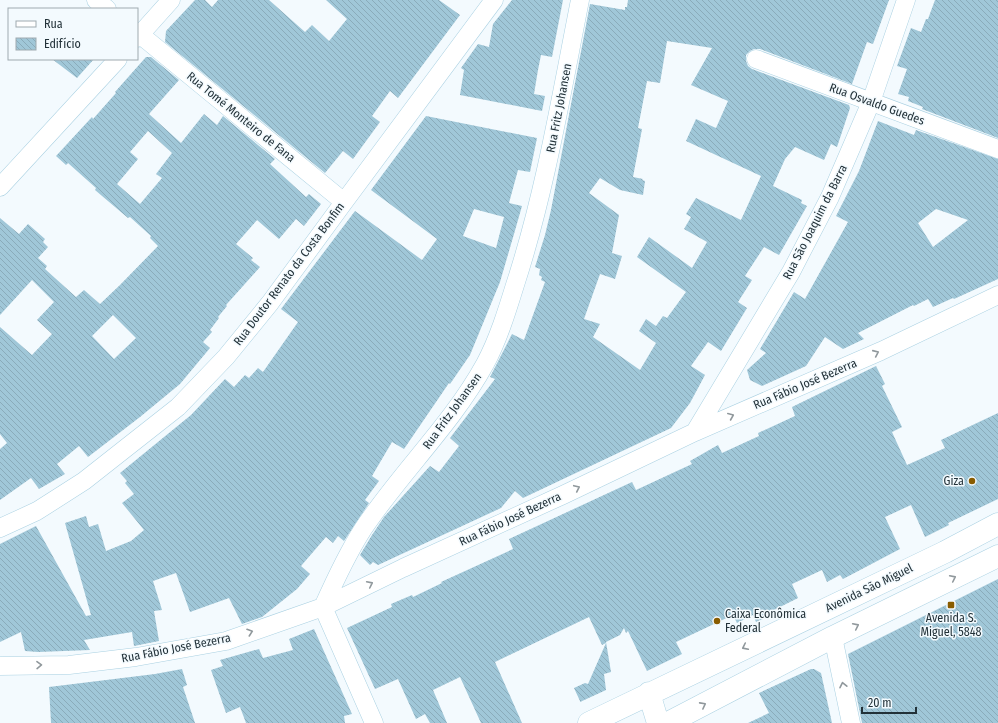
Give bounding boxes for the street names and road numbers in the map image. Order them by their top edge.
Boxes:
street label: Rua Fritz Johansen [543,62,575,154]
street label: Rua Tomé Monteiro de Fana [184,69,298,165]
street label: Rua Osvaldo Guedes [828,80,926,128]
street label: Rua São Joaquim da Barra [780,162,850,282]
street label: Rua Doutor Renato da Costa Bonfim [231,200,347,348]
street label: Rua Fábio José Bezerra [751,356,859,412]
street label: Rua Fritz Johansen [420,370,484,452]
street label: Rua Fábio José Bezerra [457,489,563,549]
street label: Avenida São Miguel [823,561,915,615]
street label: Rua Fábio José Bezerra [120,631,232,665]

